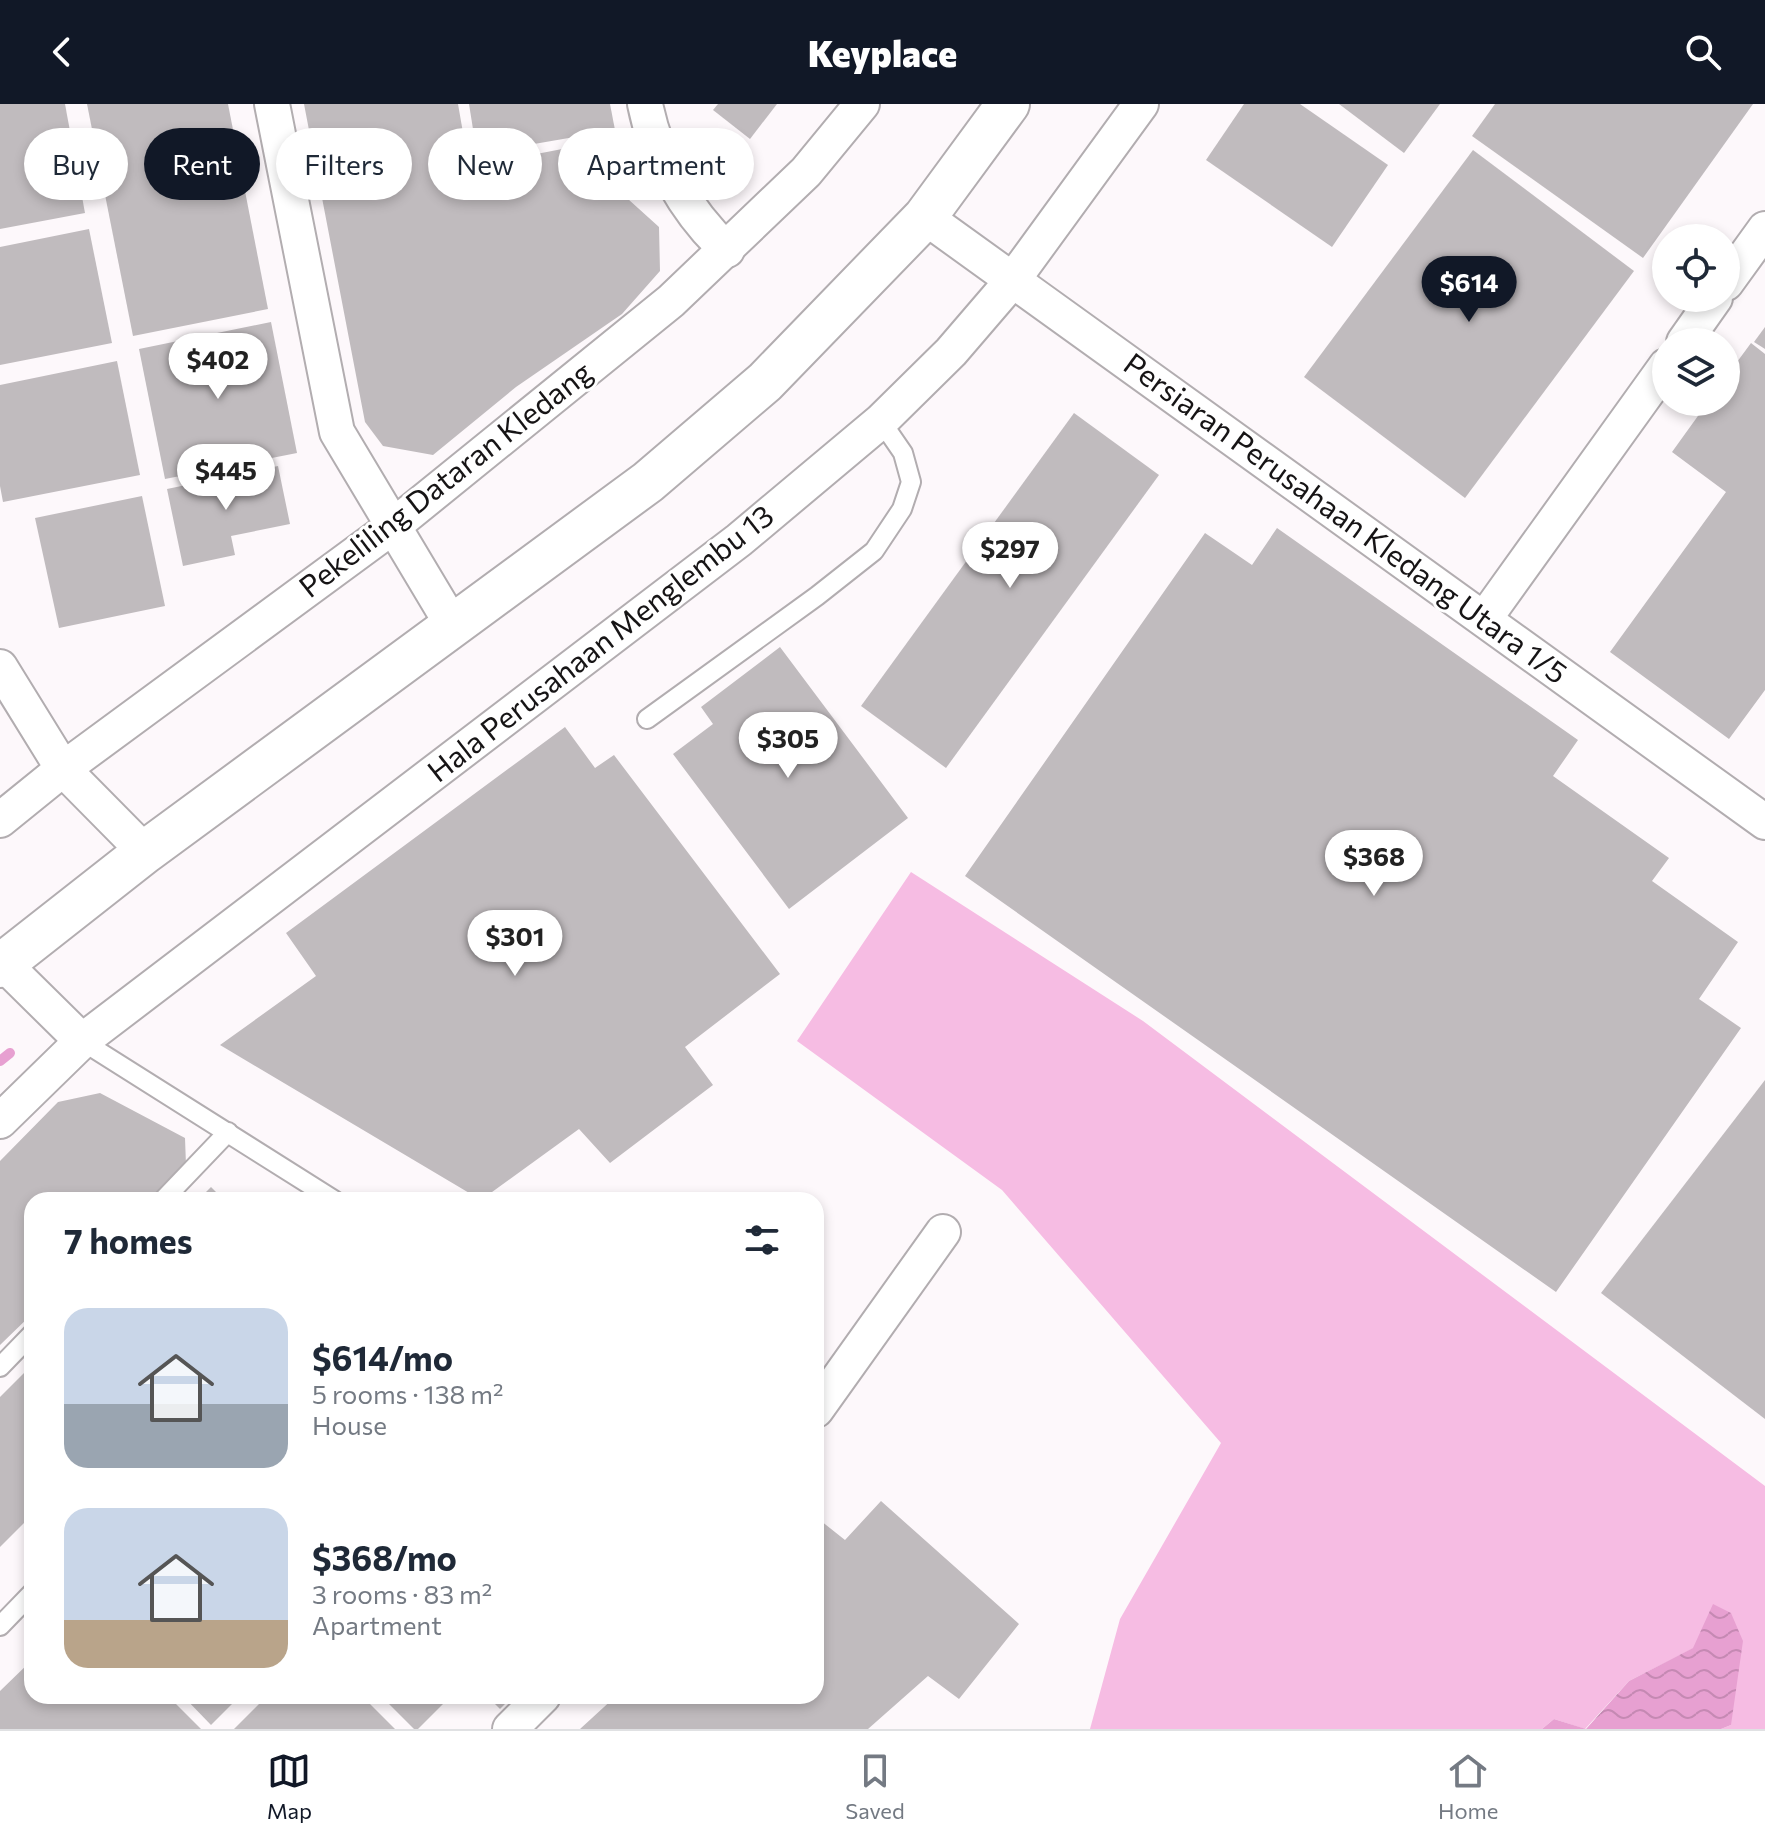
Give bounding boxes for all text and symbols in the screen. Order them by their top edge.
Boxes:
icon: back [40,30,84,74]
text: Keyplace [808,30,957,74]
icon: search [1681,30,1725,74]
chip: Buy [24,128,128,200]
chip: Rent [144,128,260,200]
chip: Filters [276,128,412,200]
chip: New [428,128,542,200]
chip: Apartment [558,128,754,200]
map controls [1652,224,1740,416]
button: locate [1652,224,1740,312]
pin: $614 [1422,256,1516,324]
text: $614 [1440,266,1498,297]
button: layers [1652,328,1740,416]
pin: $402 [171,333,265,401]
text: $402 [187,343,249,374]
street label: Persiaran Perusahaan Kledang Utara 1/5 [1118,344,1575,690]
street label: Pekeliling Dataran Kledang [291,352,598,604]
pin: $445 [179,444,273,512]
text: $445 [195,454,257,485]
street label: Hala Perusahaan Menglembu 13 [419,495,780,789]
pin: $297 [963,522,1057,590]
text: $297 [980,532,1040,563]
pin: $305 [741,712,835,780]
text: $305 [757,722,819,753]
pin: $368 [1327,830,1421,898]
text: $368 [1343,840,1405,871]
pin: $301 [468,910,562,978]
text: $301 [485,920,545,951]
icon: filters [740,1218,784,1262]
text: 7 homes [64,1219,193,1261]
text: $614/mo [312,1336,453,1378]
icon: home [128,1340,224,1436]
text: 5 rooms · 138 m² [312,1378,503,1409]
text: House [312,1409,387,1440]
text: $368/mo [312,1536,457,1578]
icon: home [128,1540,224,1636]
text: 3 rooms · 83 m² [312,1578,492,1609]
text: Apartment [312,1609,442,1640]
tab: Map [267,1749,312,1824]
tab: Saved [845,1749,905,1824]
tab: Home [1438,1749,1498,1824]

